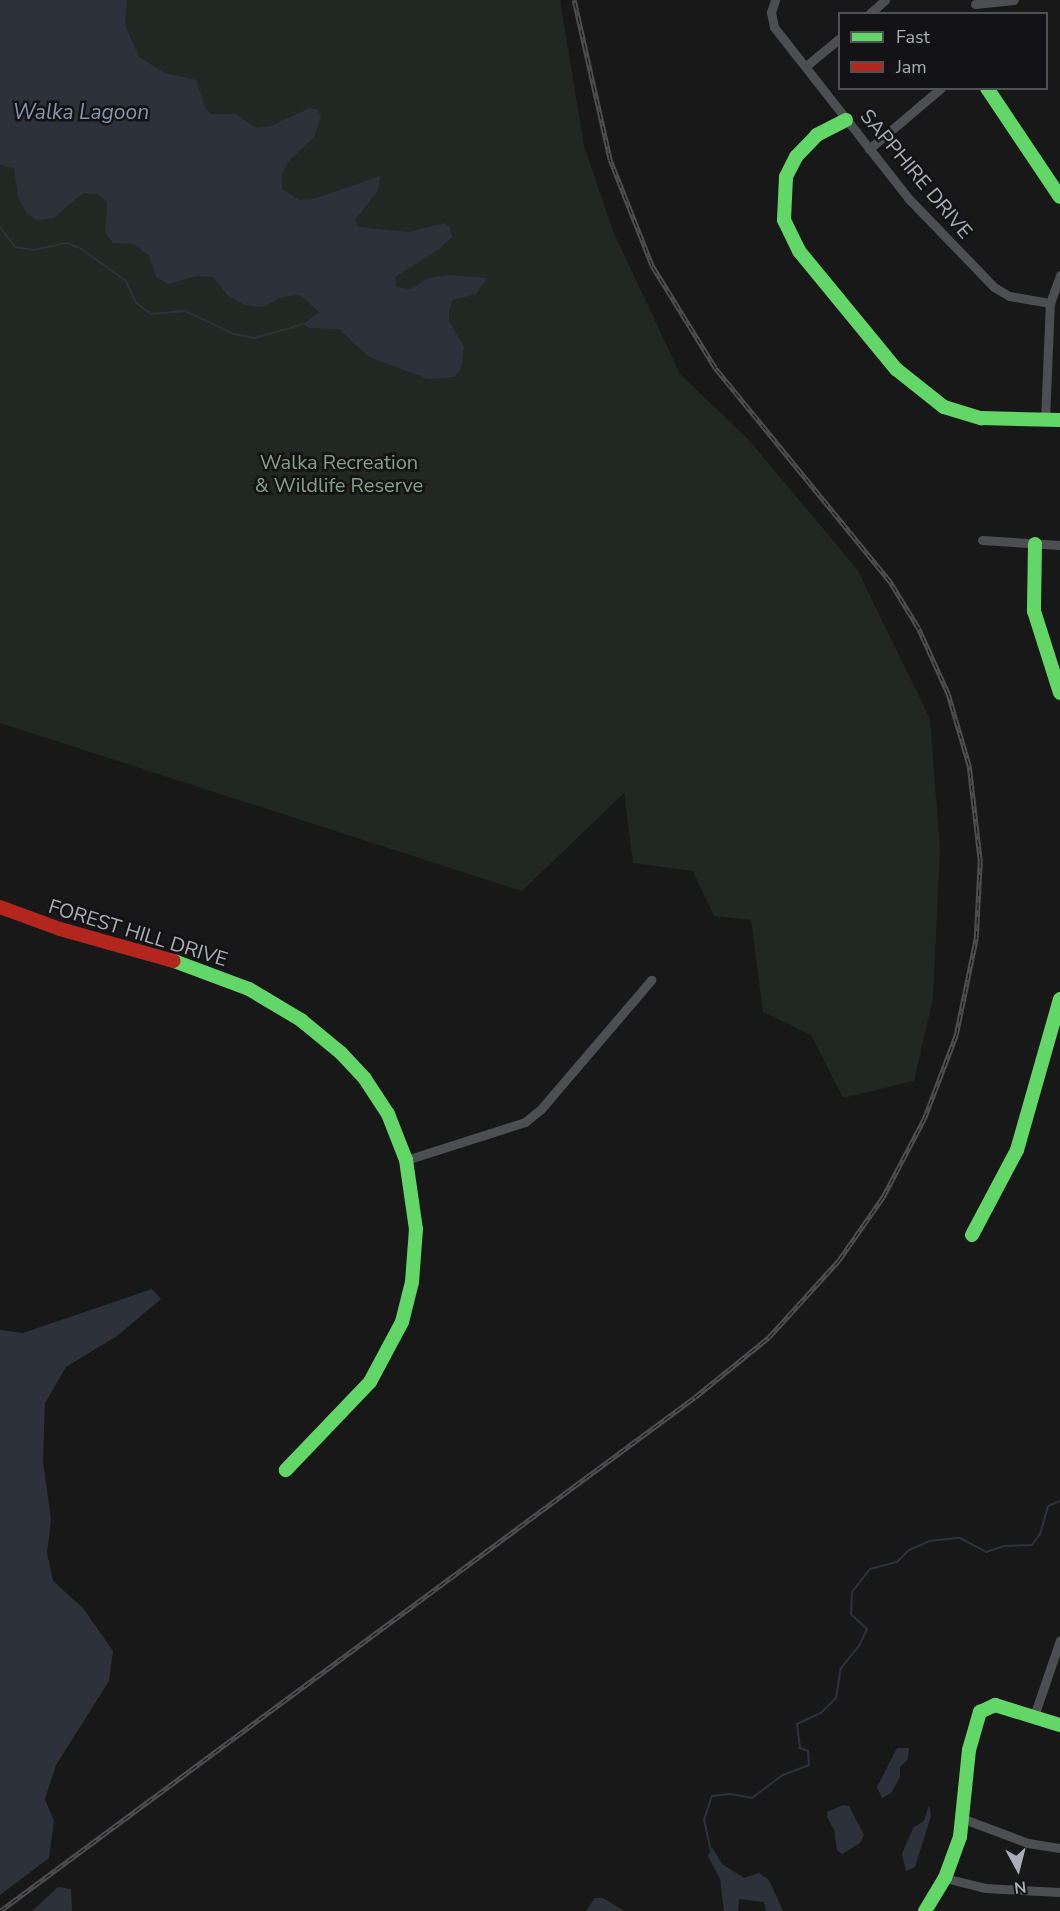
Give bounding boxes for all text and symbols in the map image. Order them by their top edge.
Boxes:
legend [838,12,1048,90]
text: Fast [896,25,930,49]
text: Jam [896,55,927,79]
water label: Walka Lagoon [13,99,149,125]
street label: SAPPHIRE DRIVE [855,104,977,244]
park label: Walka Recreation & Wildlife Reserve [255,451,423,498]
street label: FOREST HILL DRIVE [46,894,230,972]
north arrow [988,1839,1048,1899]
text: N [1013,1875,1027,1899]

